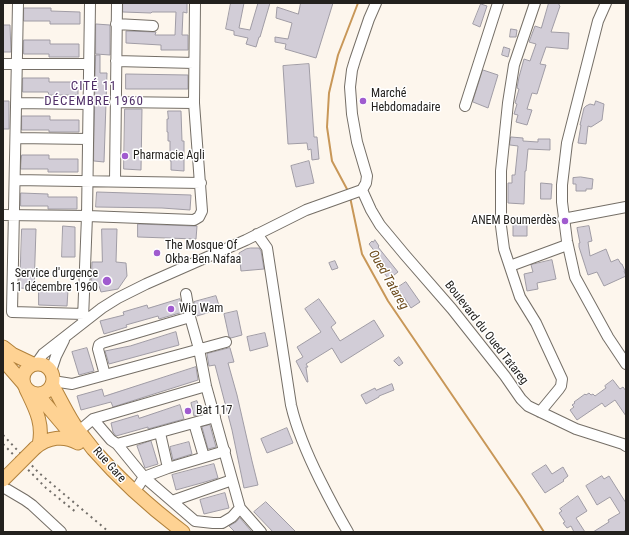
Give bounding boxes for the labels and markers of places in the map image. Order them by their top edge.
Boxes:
place label: Marché Hebdomadaire [371,87,440,115]
marker: Marché Hebdomadaire [358,96,368,106]
place label: Pharmacie Agli [133,149,205,163]
marker: Pharmacie Agli [120,151,130,161]
place label: ANEM Boumerdès [471,214,557,228]
marker: ANEM Boumerdès [560,216,570,226]
place label: The Mosque Of Okba Ben Nafaa [165,239,241,267]
marker: The Mosque Of Okba Ben Nafaa [152,248,162,258]
place label: Service d'urgence 11 décembre 1960 [10,267,98,295]
marker: Service d'urgence 11 décembre 1960 [101,275,113,287]
place label: Wig Wam [179,302,223,316]
marker: Wig Wam [166,304,176,314]
place label: Bat 117 [196,404,232,418]
marker: Bat 117 [183,406,193,416]

